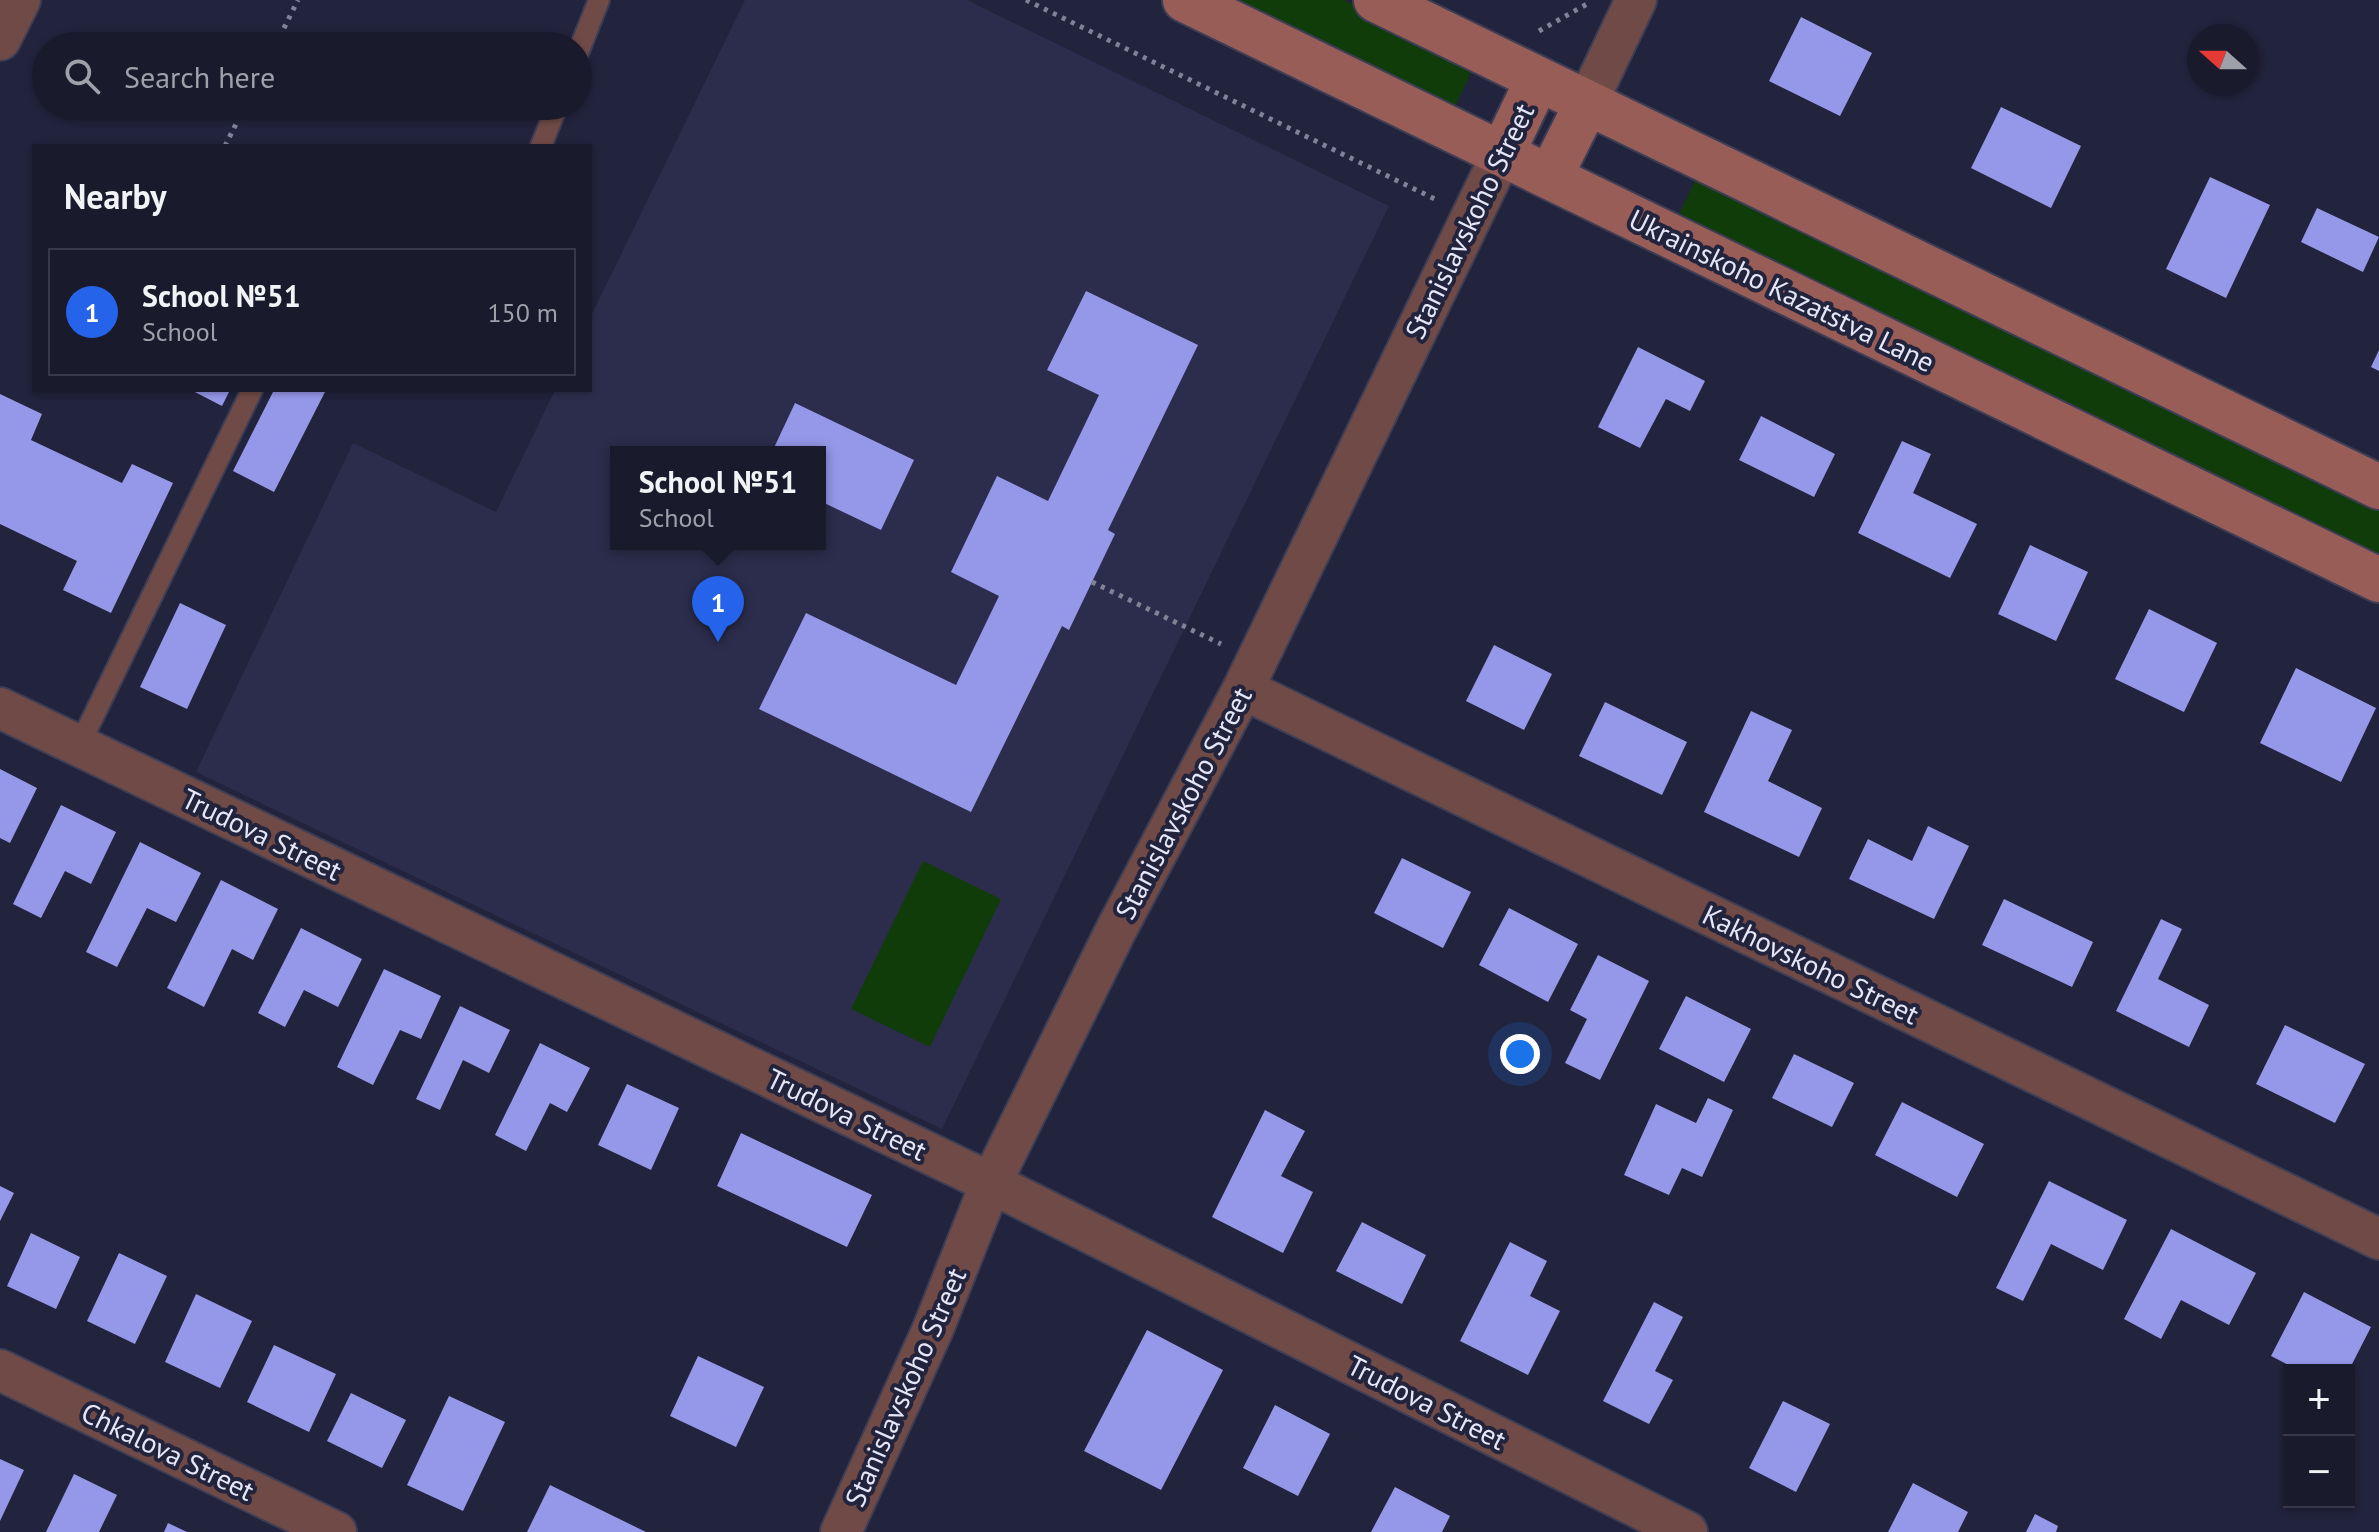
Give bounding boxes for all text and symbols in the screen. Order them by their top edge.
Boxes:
north arrow [2187,24,2259,96]
search box [32,32,592,120]
icon: search [60,54,104,98]
text: Search here [124,57,275,96]
street label: Stanislavskoho Street [1396,97,1542,345]
text: Nearby [64,174,166,218]
street label: Ukrainskoho Kazatstva Lane [1623,200,1941,380]
text: School №51 [142,276,301,315]
text: 1 [85,296,99,329]
text: 150 m [487,296,558,329]
text: School [142,315,217,348]
popup [610,446,826,550]
text: School №51 [639,462,797,501]
text: School [639,501,714,534]
pin: 1 [692,576,744,642]
street label: Stanislavskoho Street [1106,680,1260,925]
street label: Trudova Street [176,779,348,889]
street label: Kakhovskoho Street [1697,896,1926,1033]
your location [1500,1034,1540,1074]
street label: Trudova Street [761,1059,933,1169]
street label: Stanislavskoho Street [836,1261,974,1512]
street label: Trudova Street [1341,1346,1513,1458]
map controls [2283,1364,2355,1508]
button: + [2283,1364,2355,1436]
street label: Chkalova Street [75,1393,261,1509]
button: − [2283,1436,2355,1508]

